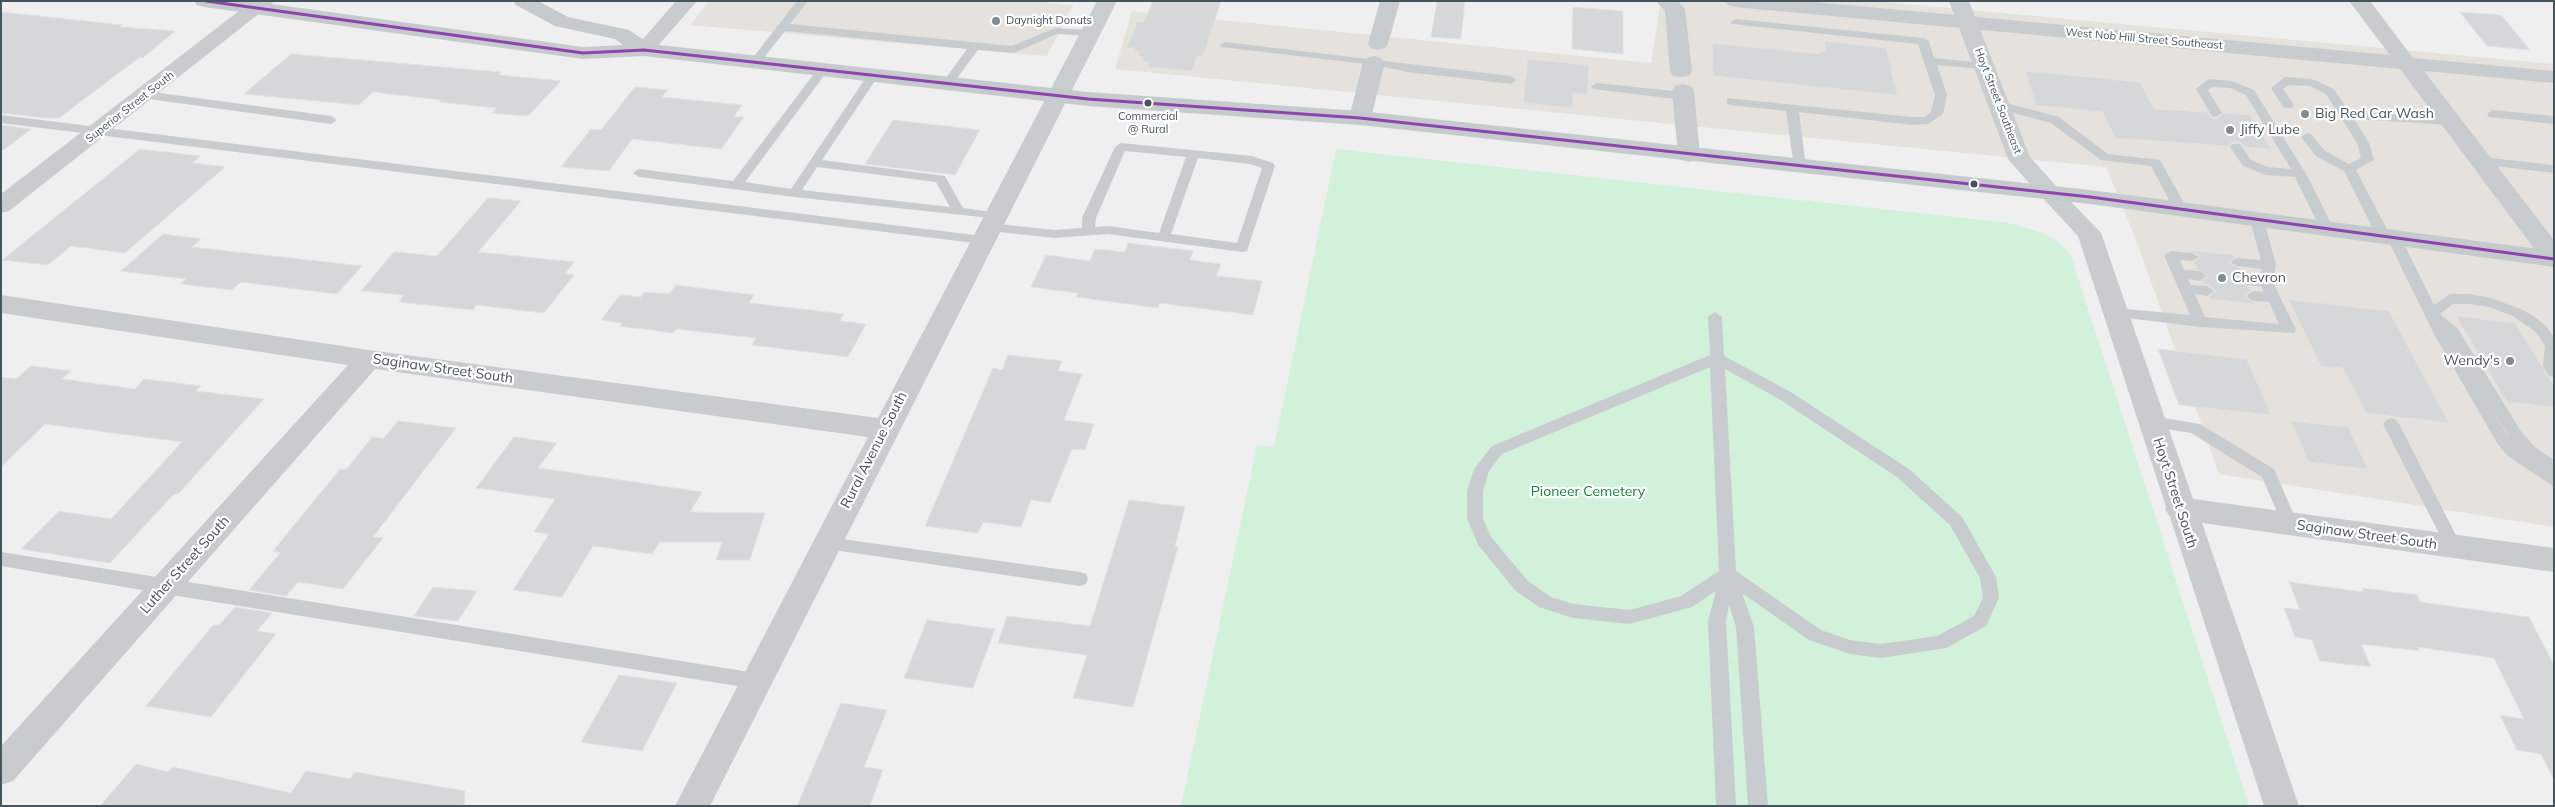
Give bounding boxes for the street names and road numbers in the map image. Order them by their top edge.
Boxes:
street label: West Nob Hill Street Southeast [2065,26,2223,52]
street label: Hoyt Street Southeast [1972,46,2024,156]
street label: Superior Street South [83,68,177,146]
street label: Saginaw Street South [372,351,514,387]
street label: Rural Avenue South [837,389,911,511]
street label: Hoyt Street South [2149,436,2201,550]
street label: Luther Street South [137,513,233,617]
street label: Saginaw Street South [2296,517,2438,553]

